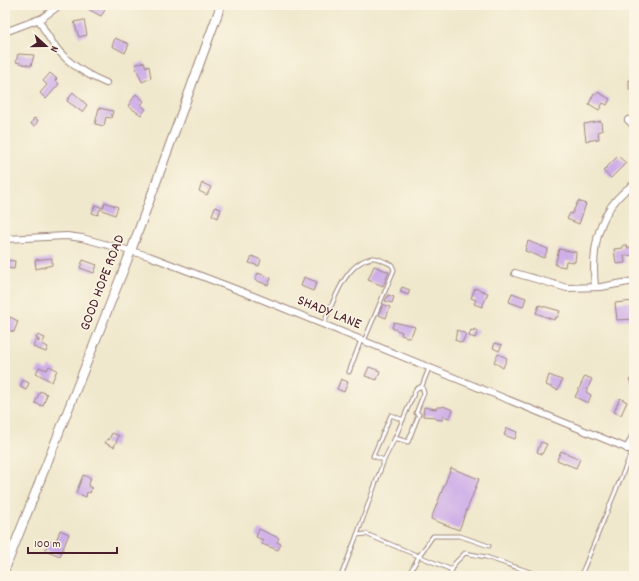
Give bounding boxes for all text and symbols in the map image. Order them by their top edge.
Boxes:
north arrow [26,26,66,66]
text: N [45,43,62,55]
street label: GOOD HOPE ROAD [75,232,131,334]
street label: SHADY LANE [293,290,365,336]
scale bar [28,529,117,555]
text: 100 m [34,536,61,553]

